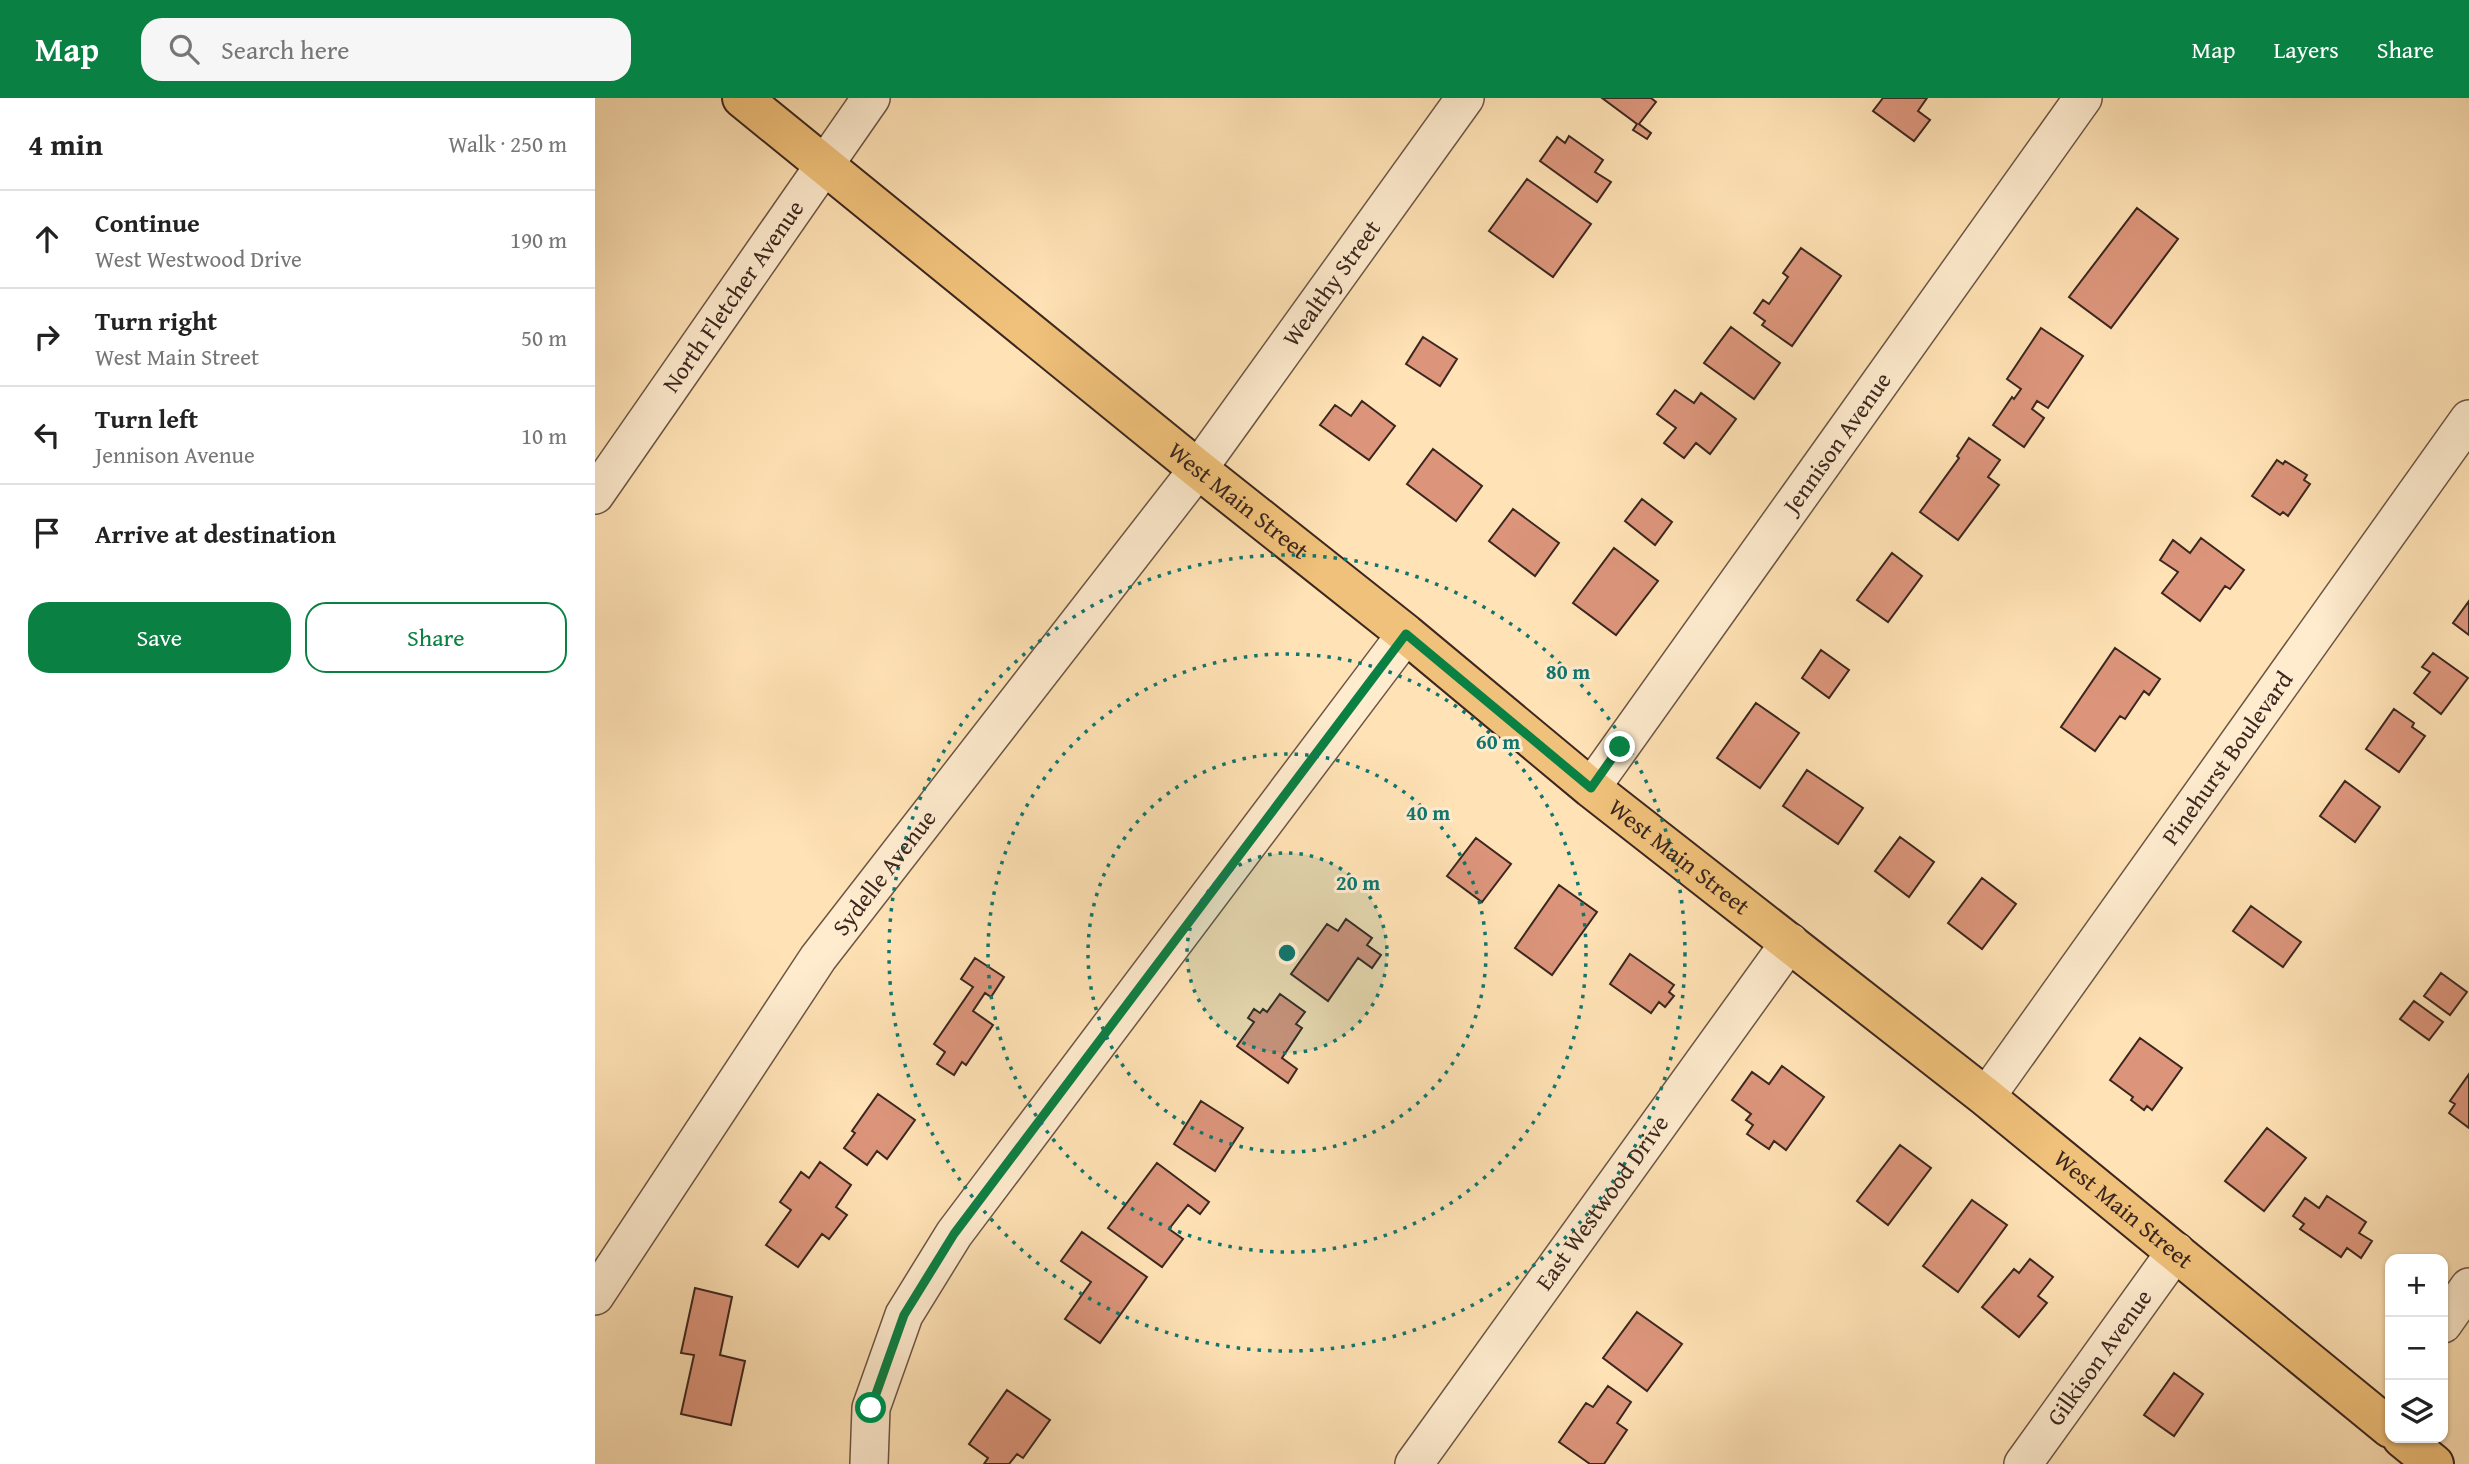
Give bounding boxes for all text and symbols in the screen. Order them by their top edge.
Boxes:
search box [141,18,631,81]
text: Map [35,25,99,73]
icon: search [165,30,203,68]
text: Search here [221,30,349,69]
text: Map [2192,32,2235,67]
text: Layers [2273,32,2339,67]
text: Share [2377,32,2434,67]
text: 4 min [28,122,103,166]
text: Walk · 250 m [448,127,567,160]
street label: North Fletcher Avenue [653,193,812,399]
text: Continue [95,203,200,242]
street label: Wealthy Street [1274,212,1389,354]
icon: ahead [28,220,66,258]
text: 190 m [510,223,567,256]
text: West Westwood Drive [95,242,302,275]
text: Turn right [95,301,217,340]
icon: right [28,318,66,356]
text: 50 m [521,321,567,354]
text: West Main Street [95,340,259,373]
street label: Jennison Avenue [1772,364,1899,523]
text: Turn left [95,399,198,438]
icon: left [28,416,66,454]
text: 10 m [521,419,567,452]
street label: West Main Street [1160,433,1317,568]
text: Jennison Avenue [95,438,255,471]
icon: arrive [28,514,66,552]
text: Arrive at destination [95,514,336,553]
button: Save [28,602,291,673]
button: Share [305,602,567,673]
text: 80 m [1546,656,1590,687]
street label: Pinehurst Boulevard [2153,664,2301,852]
text: 60 m [1476,726,1520,757]
route end [1604,731,1635,762]
street label: West Main Street [1601,790,1758,923]
text: 40 m [1406,797,1450,828]
street label: Sydelle Avenue [824,802,944,943]
text: 20 m [1336,867,1380,898]
centre of rings [1275,941,1299,965]
street label: East Westwood Drive [1527,1108,1677,1297]
street label: West Main Street [2046,1141,2201,1277]
map controls [2385,1254,2448,1443]
button: + [2385,1254,2448,1317]
street label: Gilkison Avenue [2038,1282,2160,1433]
button: − [2385,1317,2448,1380]
button: layers [2385,1380,2448,1443]
route start [855,1392,886,1423]

